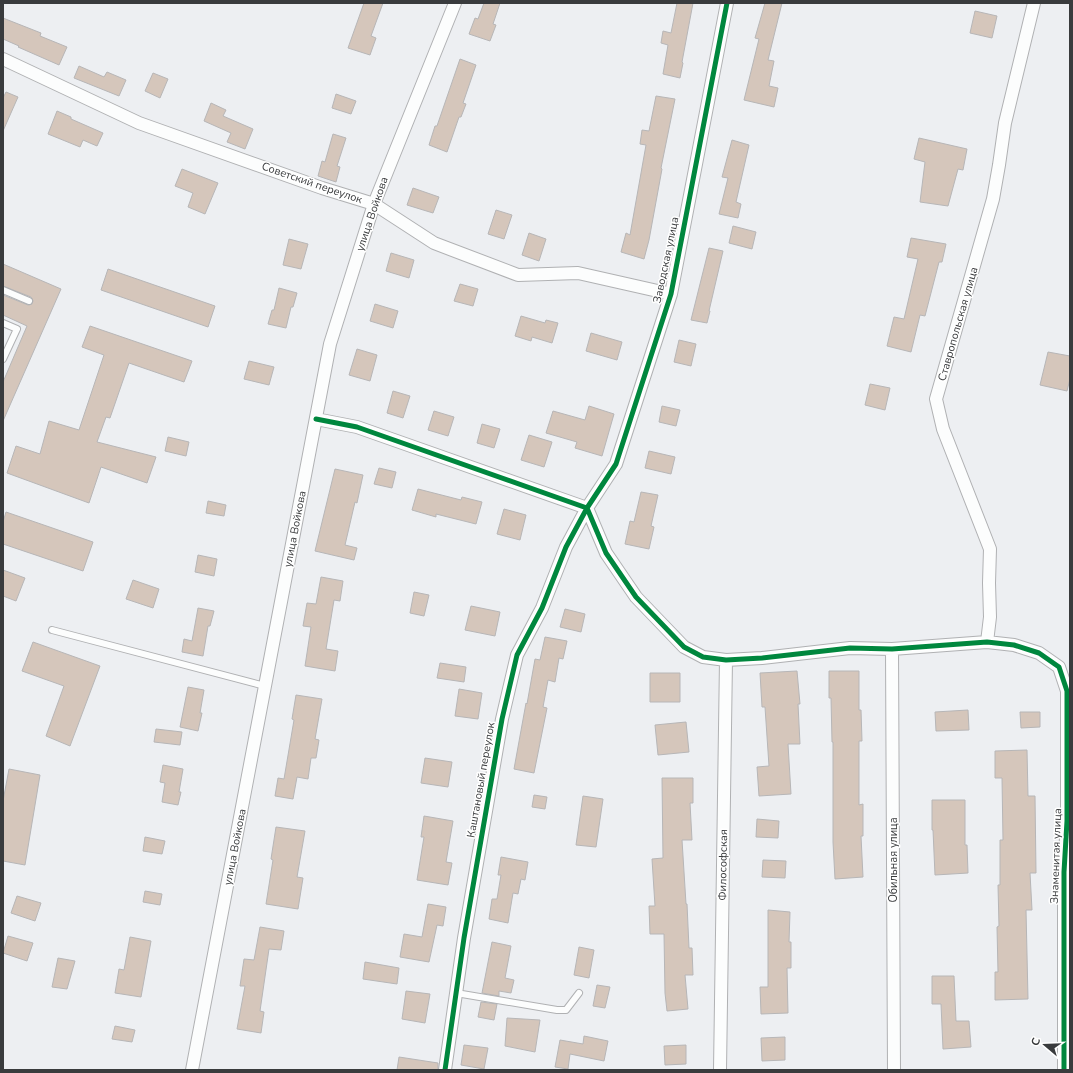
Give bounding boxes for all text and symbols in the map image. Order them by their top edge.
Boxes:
street label: Советский переулок [260,159,365,207]
street label: улица Войкова [352,175,392,253]
street label: Заводская улица [650,215,683,305]
street label: Ставропольская улица [935,265,982,383]
street label: улица Войкова [280,489,310,568]
street label: Каштановый переулок [463,721,499,839]
street label: улица Войкова [220,807,250,886]
street label: Знаменитая улица [1047,808,1065,904]
street label: Обильная улица [886,817,901,903]
street label: Философская [715,829,731,901]
north arrow [1025,1025,1065,1065]
text: С [1028,1035,1044,1048]

